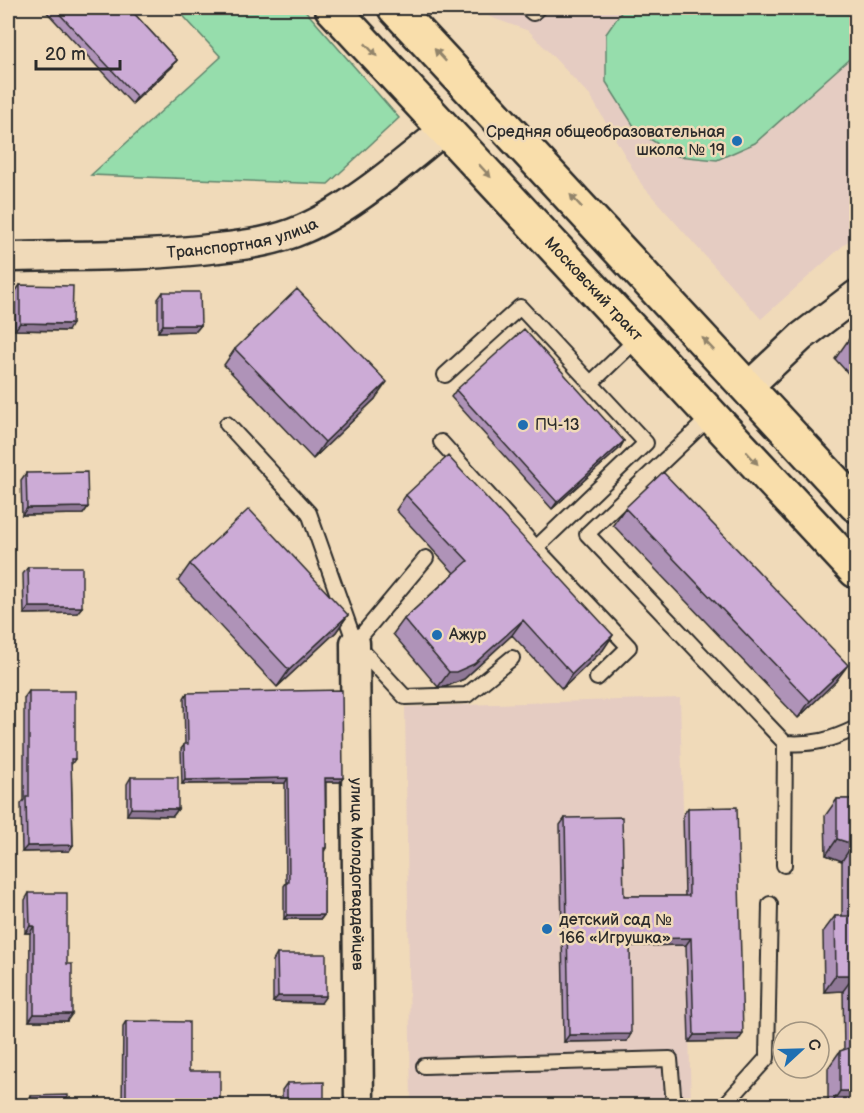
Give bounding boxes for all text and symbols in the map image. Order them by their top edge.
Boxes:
scale bar [36,33,120,71]
one-way arrow [364,43,378,57]
text: 20 m [45,44,86,65]
one-way arrow [434,48,447,63]
place label: Средняя общеобразовательная школа № 19 [486,123,725,160]
marker: Средняя общеобразовательная школа № 19 [730,134,744,148]
one-way arrow [477,164,491,178]
one-way arrow [569,194,583,208]
street label: Транспортная улица [166,214,322,262]
street label: Московский тракт [541,233,647,345]
one-way arrow [702,337,715,352]
place label: ПЧ-13 [535,416,580,435]
marker: ПЧ-13 [516,418,530,432]
one-way arrow [744,450,758,464]
place label: Ажур [448,626,486,645]
marker: Ажур [430,628,444,642]
street label: улица Молодогвардейцев [347,778,367,971]
place label: детский сад № 166 «Игрушка» [559,911,672,948]
marker: детский сад № 166 «Игрушка» [540,922,554,936]
north arrow [771,1020,831,1080]
text: С [803,1036,824,1054]

